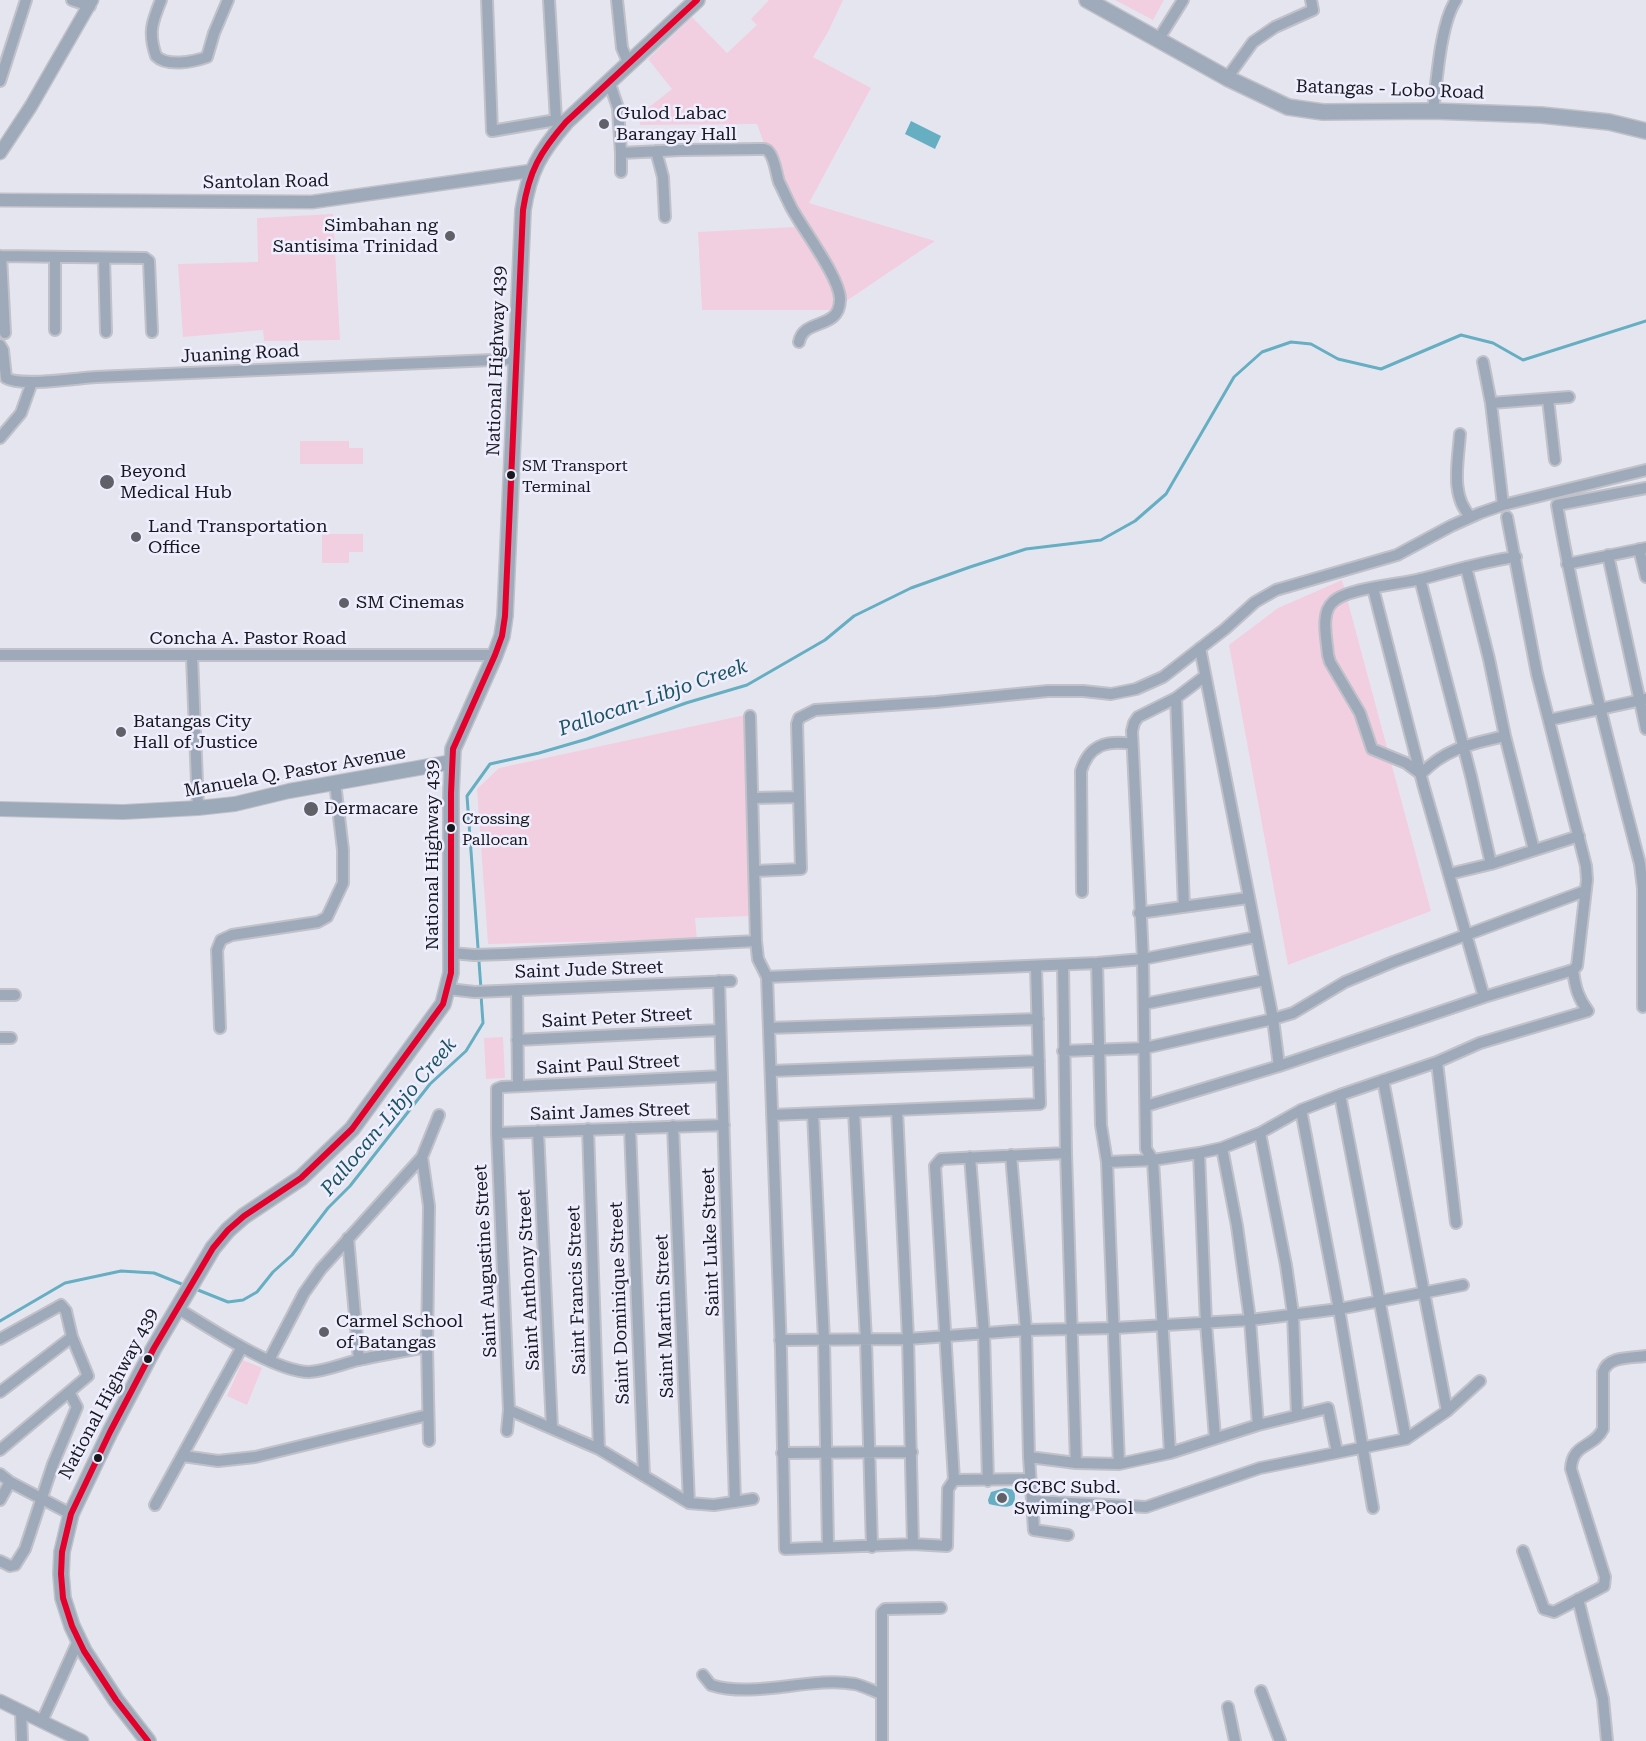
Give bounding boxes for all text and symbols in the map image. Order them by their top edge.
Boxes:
street label: Batangas - Lobo Road [1295,76,1485,104]
place label: Gulod Labac Barangay Hall [616,103,736,146]
marker: Gulod Labac Barangay Hall [597,117,611,131]
street label: Santolan Road [203,170,329,194]
place label: Simbahan ng Santisima Trinidad [273,215,438,258]
marker: Simbahan ng Santisima Trinidad [443,229,457,243]
street label: National Highway 439 [483,265,511,457]
street label: Juaning Road [180,340,300,368]
place label: SM Transport Terminal [522,456,628,494]
place label: Beyond Medical Hub [120,461,232,504]
marker: SM Transport Terminal [505,469,517,481]
marker: Beyond Medical Hub [98,473,116,491]
place label: Land Transportation Office [148,516,327,558]
marker: Land Transportation Office [129,530,143,544]
place label: SM Cinemas [356,592,464,614]
marker: SM Cinemas [337,596,351,610]
street label: Concha A. Pastor Road [149,628,347,650]
water label: Pallocan-Libjo Creek [555,654,751,742]
place label: Batangas City Hall of Justice [133,711,258,754]
marker: Batangas City Hall of Justice [114,725,128,739]
street label: Manuela Q. Pastor Avenue [183,742,407,802]
street label: National Highway 439 [422,760,444,950]
place label: Dermacare [324,798,418,820]
marker: Dermacare [302,800,320,818]
place label: Crossing Pallocan [462,809,529,847]
marker: Crossing Pallocan [445,822,457,834]
street label: Saint Jude Street [514,957,664,983]
street label: Saint Peter Street [541,1003,693,1033]
water label: Pallocan-Libjo Creek [316,1033,462,1201]
street label: Saint Paul Street [536,1050,680,1080]
street label: Saint James Street [530,1098,690,1126]
street label: Saint Augustine Street [470,1164,502,1358]
street label: Saint Luke Street [698,1167,724,1317]
street label: Saint Anthony Street [513,1189,545,1371]
street label: Saint Dominique Street [606,1201,634,1405]
street label: Saint Francis Street [563,1205,591,1375]
street label: Saint Martin Street [651,1234,679,1398]
street label: National Highway 439 [55,1305,163,1483]
place label: Carmel School of Batangas [336,1311,463,1354]
marker: Carmel School of Batangas [317,1325,331,1339]
unlabelled marker [142,1353,154,1365]
unlabelled marker [92,1452,104,1464]
place label: GCBC Subd. Swiming Pool [1014,1477,1133,1520]
marker: GCBC Subd. Swiming Pool [995,1491,1009,1505]

